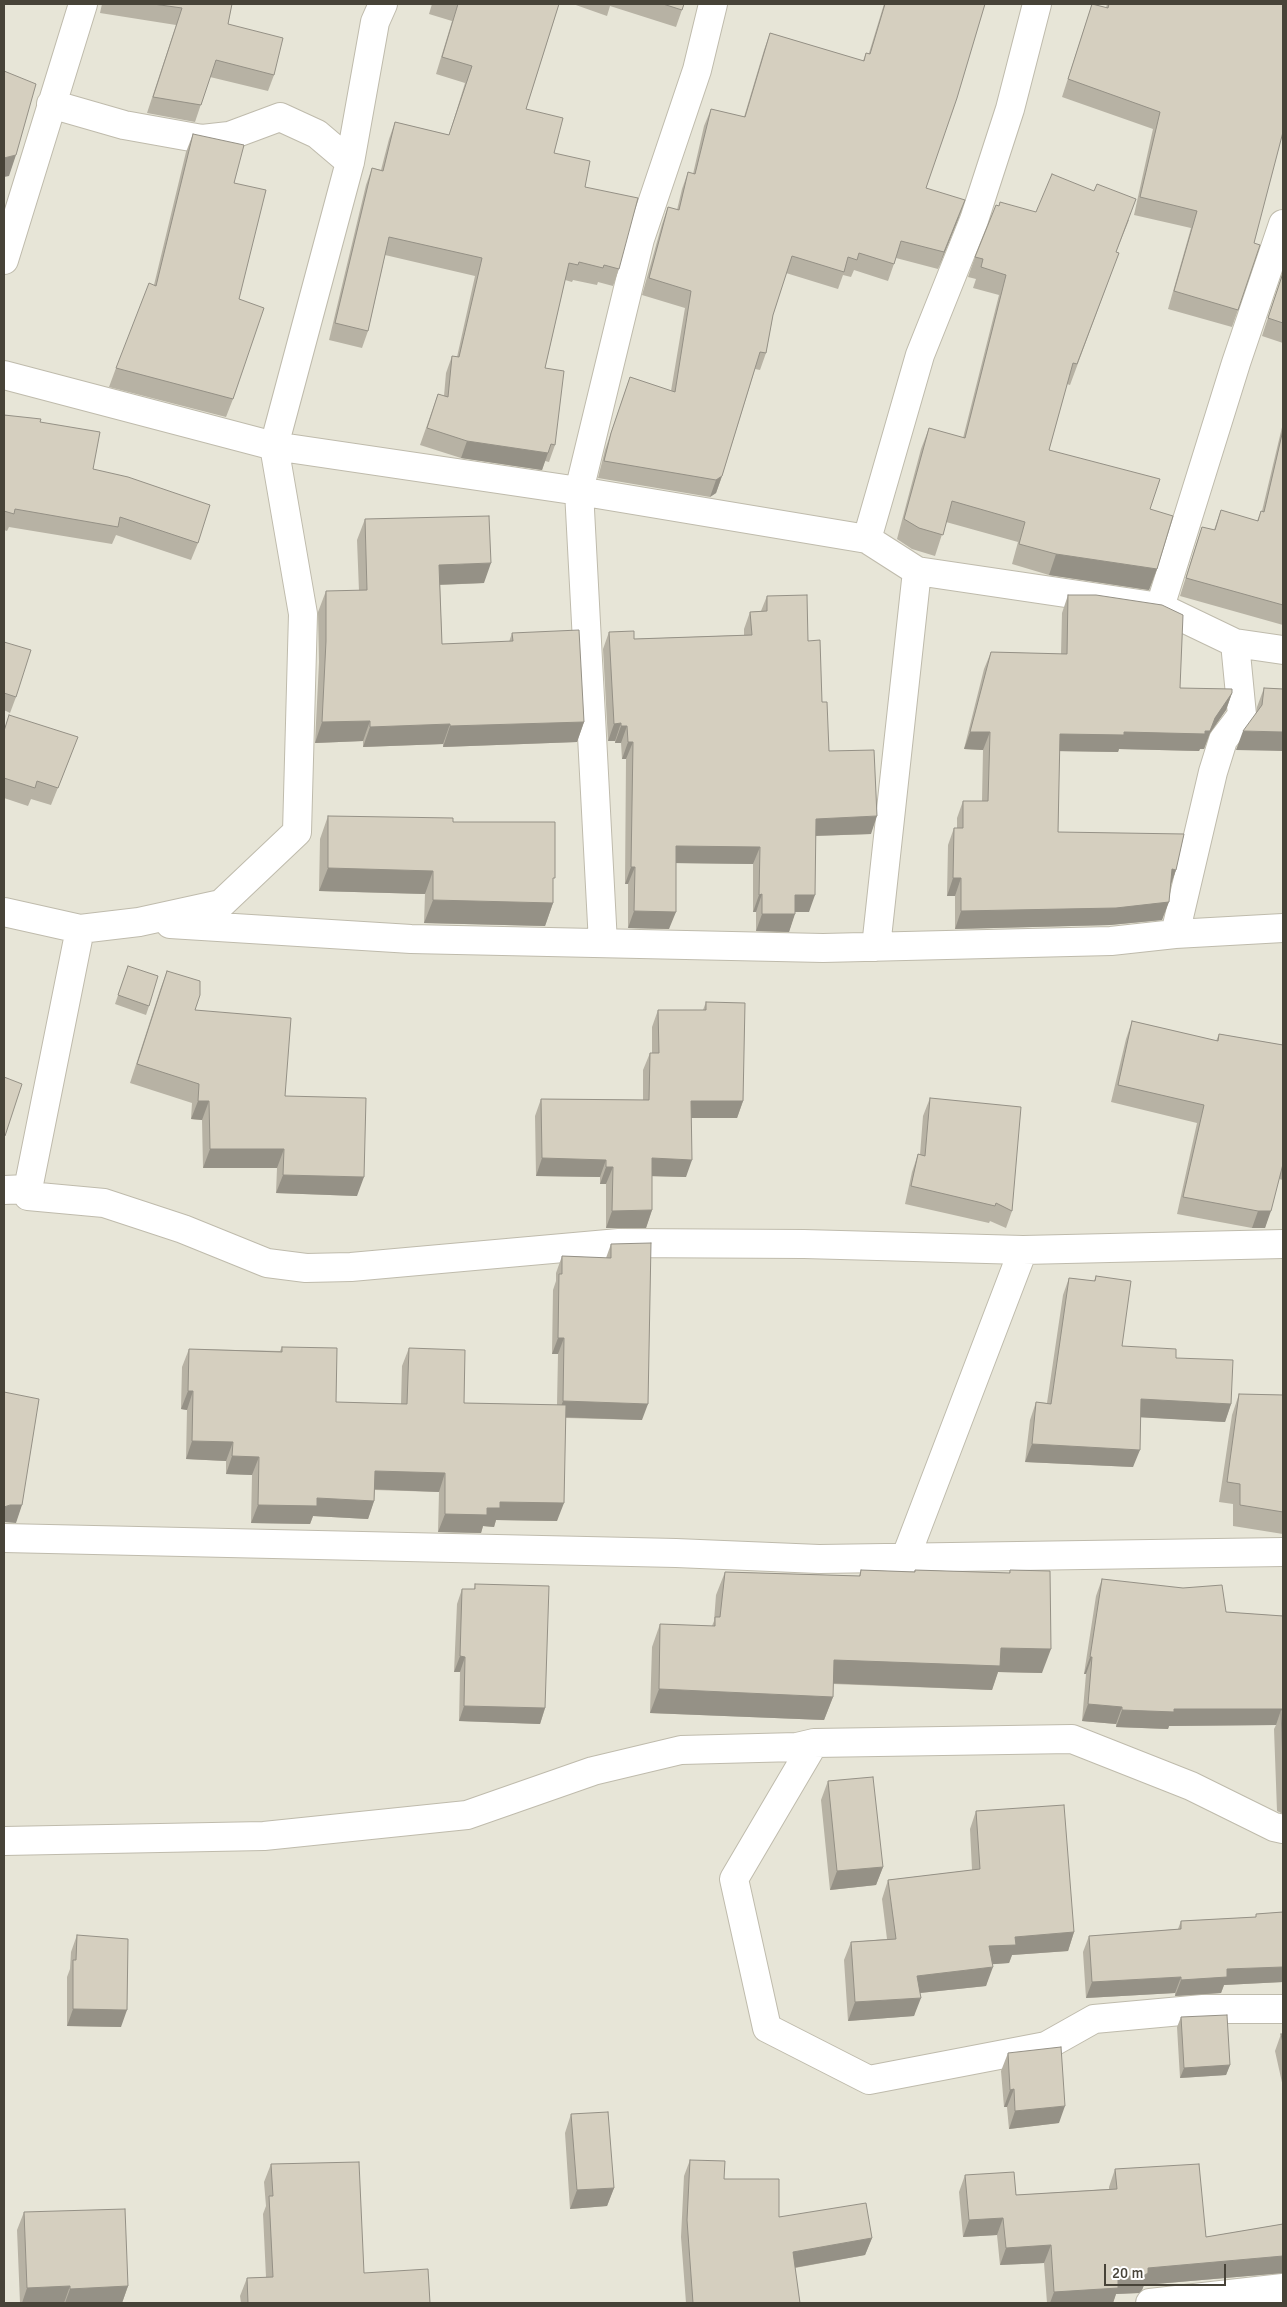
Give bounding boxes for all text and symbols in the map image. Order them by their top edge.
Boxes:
scale bar [1107,2254,1230,2286]
text: 20 m [1112,2264,1143,2282]

